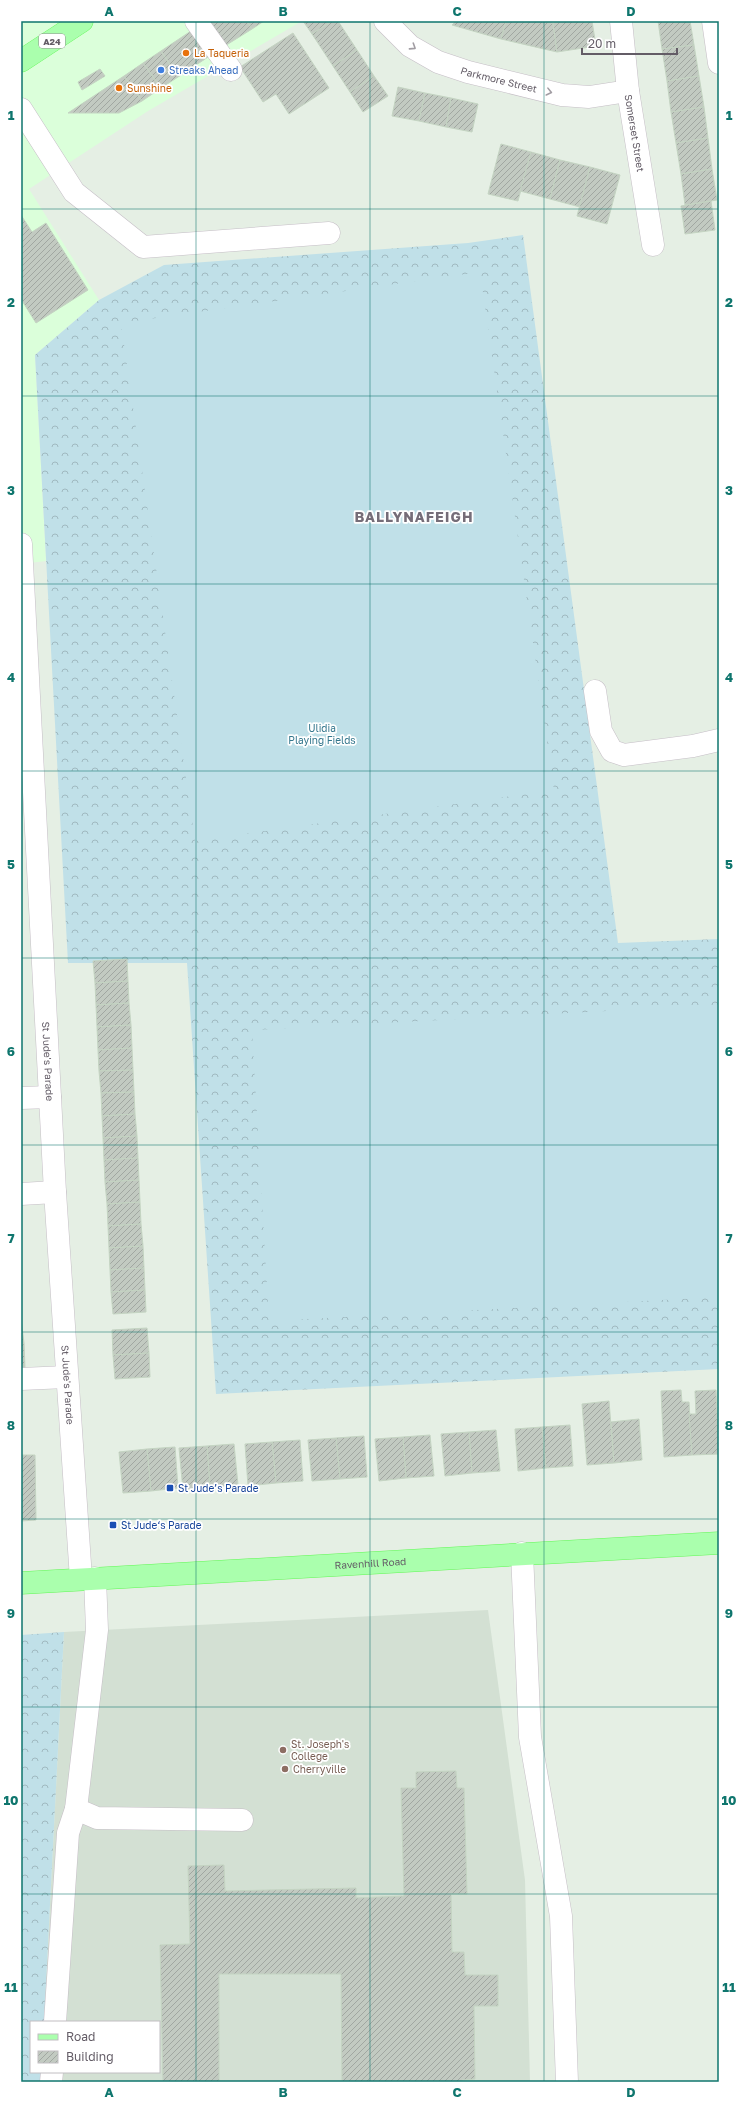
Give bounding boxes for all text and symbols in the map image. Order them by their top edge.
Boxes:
text: A [104,3,114,19]
text: B [278,3,288,19]
text: C [452,3,462,19]
text: D [626,3,636,19]
scale bar [582,30,677,56]
road number: A24 [39,34,65,48]
text: 20 m [588,36,616,51]
one-way arrow [409,42,416,50]
place label: La Taqueria [194,47,249,59]
marker: La Taqueria [181,48,191,58]
place label: Streaks Ahead [169,64,238,76]
street label: Parkmore Street [459,64,538,95]
marker: Streaks Ahead [156,65,166,75]
place label: Sunshine [127,82,172,94]
marker: Sunshine [114,83,124,93]
one-way arrow [545,87,552,96]
street label: Somerset Street [623,94,647,173]
text: 1 [8,107,15,123]
text: 1 [726,107,733,123]
text: 2 [7,294,15,310]
text: 2 [725,294,733,310]
text: 3 [7,482,15,498]
text: 3 [725,482,733,498]
district label: BALLYNAFEIGH [354,508,474,525]
text: 4 [7,669,15,685]
text: 4 [725,669,733,685]
park label: Ulidia Playing Fields [288,722,356,746]
text: 5 [7,856,15,872]
text: 5 [725,856,733,872]
street label: St Jude's Parade [40,1021,56,1102]
text: 6 [7,1043,15,1059]
text: 6 [725,1043,733,1059]
text: 7 [7,1230,15,1246]
text: 7 [725,1230,733,1246]
street label: St Jude's Parade [59,1344,77,1425]
text: 8 [7,1417,15,1433]
text: 8 [725,1417,733,1433]
place label: St Jude’s Parade [178,1482,259,1494]
marker: St Jude’s Parade [165,1483,175,1493]
place label: St Jude‘s Parade [121,1519,202,1531]
marker: St Jude‘s Parade [108,1520,118,1530]
street label: Ravenhill Road [334,1555,407,1571]
text: 9 [7,1605,15,1621]
text: 9 [725,1605,733,1621]
place label: St. Joseph's College [291,1738,349,1762]
marker: St. Joseph's College [278,1745,288,1755]
place label: Cherryville [293,1763,346,1775]
marker: Cherryville [280,1764,290,1774]
text: 10 [3,1792,19,1808]
text: 10 [721,1792,737,1808]
text: 11 [4,1979,18,1995]
text: 11 [722,1979,736,1995]
legend [30,2021,160,2073]
text: Road [66,2029,95,2044]
text: Building [66,2049,114,2064]
text: A [104,2084,114,2100]
text: B [278,2084,288,2100]
text: C [452,2084,462,2100]
text: D [626,2084,636,2100]

